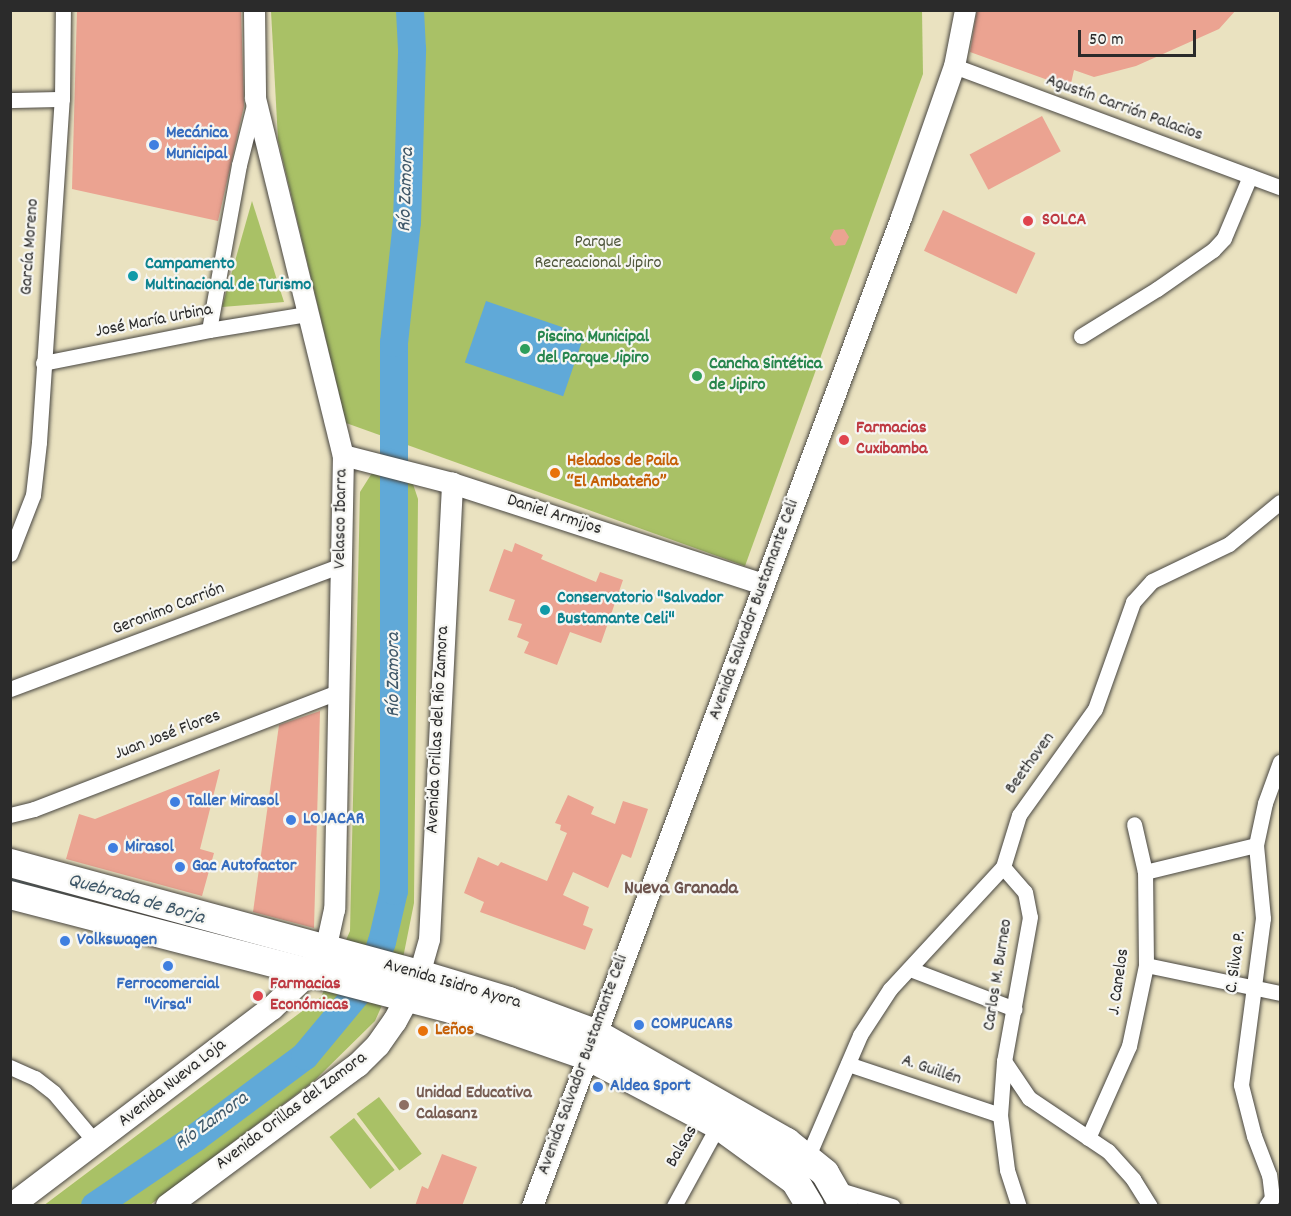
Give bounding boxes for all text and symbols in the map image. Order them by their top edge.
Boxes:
scale bar [1081,18,1200,56]
text: 50 m [1089,28,1124,53]
street label: Agustín Carrión Palacios [1043,71,1205,147]
place label: Mecánica Municipal [166,124,228,166]
marker: Mecánica Municipal [147,138,161,152]
water label: Río Zamora [394,147,420,233]
street label: García Moreno [17,198,45,296]
place label: SOLCA [1042,210,1086,232]
marker: SOLCA [1019,212,1037,230]
park label: Parque Recreacional Jipiro [535,233,661,276]
place label: Campamento Multinacional de Turismo [145,255,311,298]
marker: Campamento Multinacional de Turismo [126,269,140,283]
street label: José María Urbina [94,300,214,344]
place label: Piscina Municipal del Parque Jipiro [537,328,649,370]
marker: Piscina Municipal del Parque Jipiro [518,342,532,356]
place label: Cancha Sintética de Jipiro [709,355,822,398]
marker: Cancha Sintética de Jipiro [690,369,704,383]
place label: Farmacias Cuxibamba [856,419,927,462]
marker: Farmacias Cuxibamba [837,433,851,447]
place label: Helados de Paila “El Ambateño” [567,452,678,494]
marker: Helados de Paila “El Ambateño” [548,466,562,480]
street label: Velasco Ibarra [330,469,354,569]
street label: Daniel Armijos [504,491,604,541]
street label: Avenida Salvador Bustamante Celi [705,497,805,723]
street label: Geronimo Carrión [110,579,228,641]
place label: Conservatorio "Salvador Bustamante Celi" [557,589,723,632]
marker: Conservatorio "Salvador Bustamante Celi" [538,603,552,617]
street label: Avenida Orillas del Rio Zamora [423,626,455,834]
water label: Río Zamora [382,633,406,717]
street label: Juan José Flores [112,706,224,766]
street label: Beethoven [1001,729,1061,799]
place label: Taller Mirasol [187,791,279,813]
marker: Taller Mirasol [168,795,182,809]
place label: LOJACAR [303,809,365,831]
marker: LOJACAR [284,813,298,827]
place label: Mirasol [125,837,174,859]
marker: Mirasol [106,841,120,855]
place label: Gac Autofactor [192,856,296,878]
marker: Gac Autofactor [173,860,187,874]
water label: Quebrada de Borja [65,869,207,931]
district label: Nueva Granada [624,877,738,901]
street label: Carlos M. Burneo [980,918,1018,1032]
street label: C. Silva P. [1222,929,1252,995]
place label: Volkswagen [77,930,157,952]
marker: Volkswagen [58,934,72,948]
street label: J. Canelos [1105,947,1135,1017]
street label: Avenida Salvador Bustamante Celi [534,952,634,1178]
street label: Avenida Isidro Ayora [381,955,523,1015]
marker: Ferrocomercial "Virsa" [161,959,175,973]
place label: Ferrocomercial "Virsa" [117,975,219,1018]
place label: Farmacias Económicas [270,975,349,1018]
marker: Farmacias Económicas [251,989,265,1003]
place label: COMPUCARS [651,1014,733,1036]
marker: COMPUCARS [632,1018,646,1032]
place label: Leños [435,1020,474,1042]
marker: Leños [416,1024,430,1038]
street label: Avenida Nueva Loja [115,1035,231,1133]
street label: Avenida Orillas del Zamora [212,1048,372,1176]
street label: A. Guillén [898,1051,964,1091]
place label: Aldea Sport [610,1076,691,1098]
marker: Aldea Sport [591,1080,605,1094]
place label: Unidad Educativa Calasanz [416,1084,532,1126]
water label: Río Zamora [171,1087,253,1157]
marker: Unidad Educativa Calasanz [397,1098,411,1112]
street label: Balsas [662,1122,704,1172]

